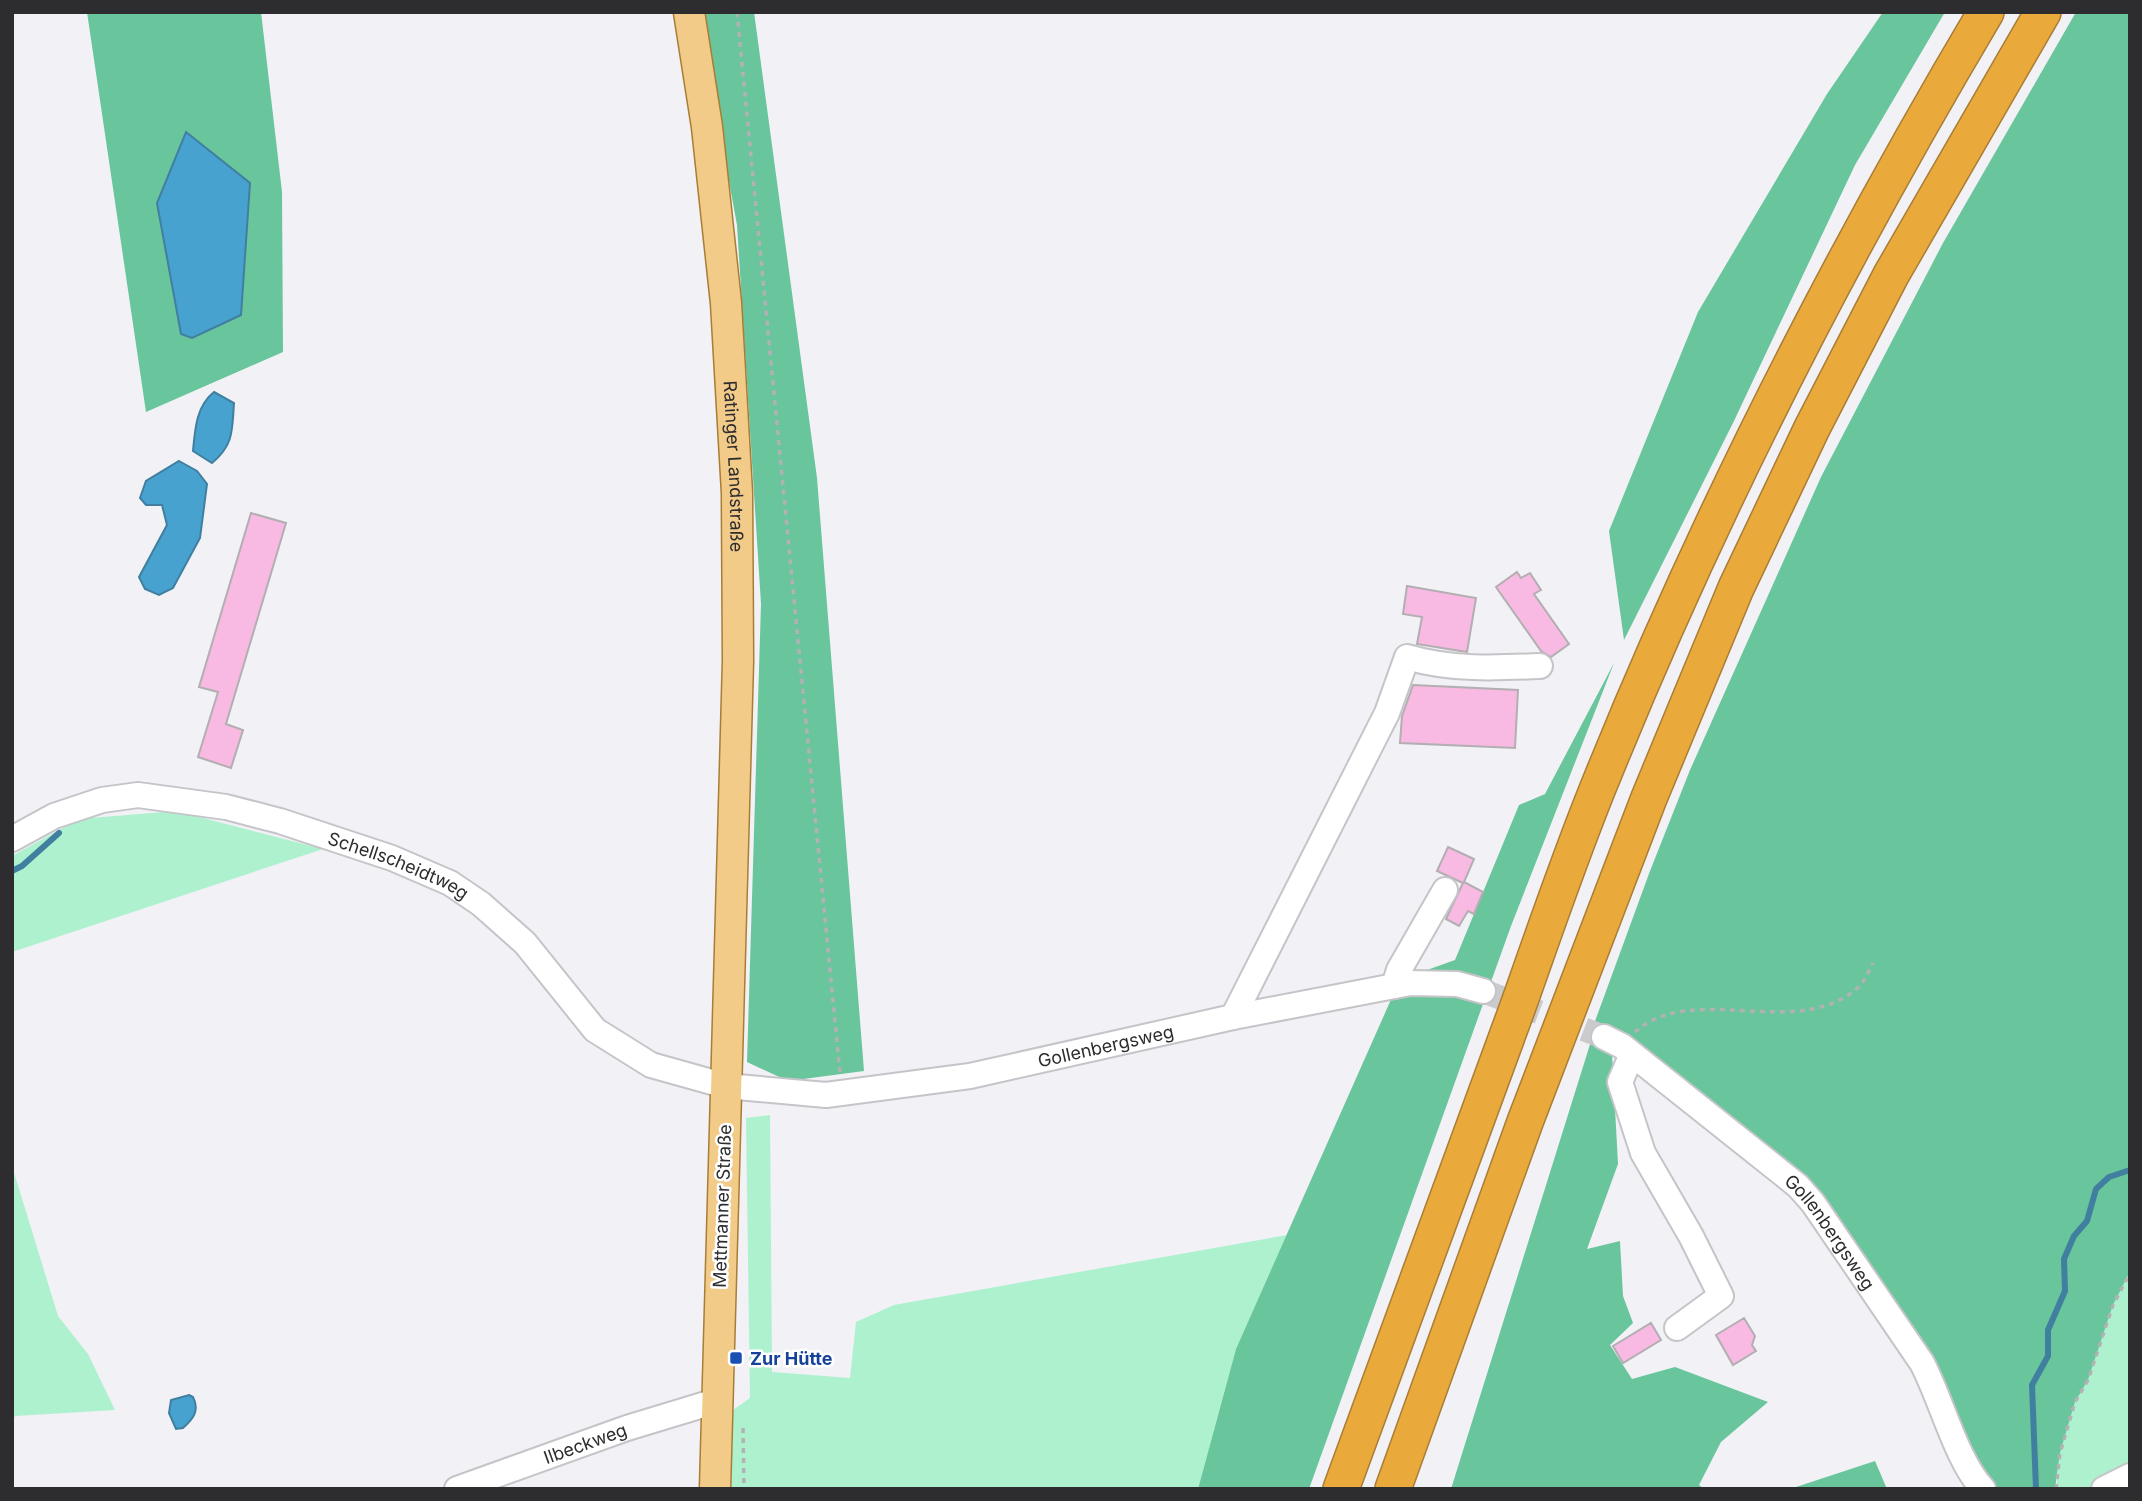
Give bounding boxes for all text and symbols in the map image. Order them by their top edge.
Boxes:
street label: Ratinger Landstraße [720,380,748,552]
street label: Schellscheidtweg [325,827,473,903]
street label: Gollenbergsweg [1036,1020,1176,1071]
street label: Mettmanner Straße [709,1124,735,1288]
street label: Gollenbergsweg [1781,1169,1879,1294]
place label: Zur Hütte [750,1348,833,1369]
marker: Zur Hütte [728,1350,744,1366]
street label: Ilbeckweg [541,1419,629,1468]

